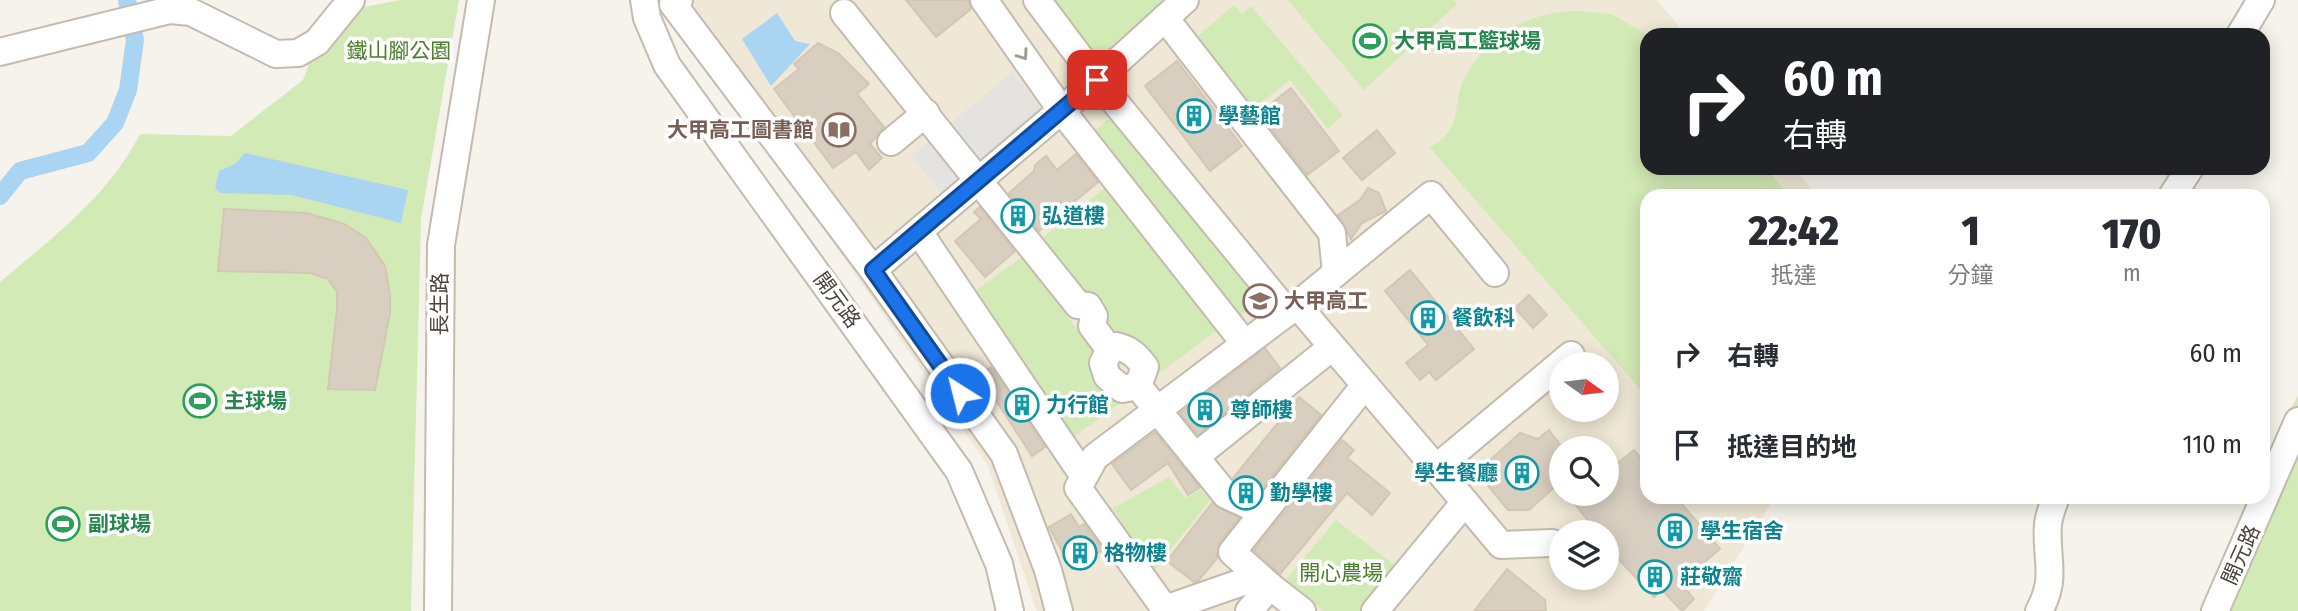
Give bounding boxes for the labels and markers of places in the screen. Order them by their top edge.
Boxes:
sports icon: 大甲高工籃球場 [1351,22,1389,60]
place label: 大甲高工籃球場 [1394,28,1541,54]
pin [1067,50,1127,110]
building icon: 學藝館 [1175,97,1213,135]
place label: 學藝館 [1218,103,1281,129]
library icon: 大甲高工圖書館 [820,111,858,149]
place label: 大甲高工圖書館 [667,117,814,143]
building icon: 弘道樓 [999,197,1037,235]
place label: 弘道樓 [1042,203,1105,229]
school or university icon: 大甲高工 [1241,282,1279,320]
place label: 大甲高工 [1284,288,1368,314]
building icon: 餐飲科 [1409,299,1447,337]
place label: 餐飲科 [1452,305,1515,331]
sports icon: 主球場 [181,382,219,420]
building icon: 力行館 [1003,386,1041,424]
place label: 主球場 [224,388,287,414]
building icon: 尊師樓 [1186,391,1224,429]
place label: 力行館 [1046,392,1109,418]
place label: 尊師樓 [1230,397,1293,423]
building icon: 學生餐廳 [1503,454,1541,492]
place label: 學生餐廳 [1414,460,1498,486]
building icon: 勤學樓 [1227,474,1265,512]
place label: 勤學樓 [1270,480,1333,506]
sports icon: 副球場 [44,505,82,543]
place label: 副球場 [88,511,151,537]
building icon: 學生宿舍 [1656,512,1694,550]
place label: 學生宿舍 [1700,518,1784,544]
building icon: 格物樓 [1061,534,1099,572]
place label: 格物樓 [1104,540,1167,566]
building icon: 莊敬齋 [1636,558,1674,596]
place label: 莊敬齋 [1680,564,1743,590]

